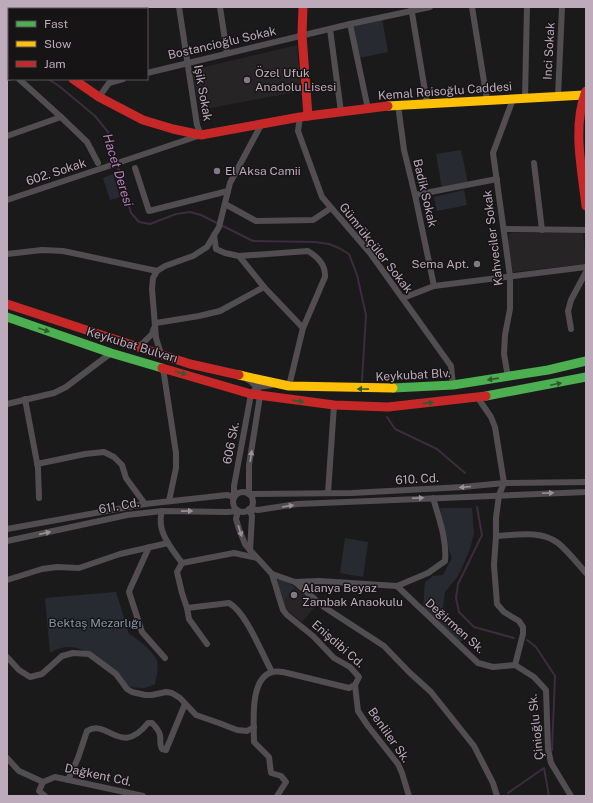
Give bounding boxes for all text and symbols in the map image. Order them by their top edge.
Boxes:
legend [8,8,148,80]
text: Fast [44,17,69,31]
street label: Inci Sokak [541,22,558,80]
street label: Bostancioğlu Sokak [167,24,278,62]
text: Slow [44,37,72,51]
text: Jam [44,57,66,71]
street label: Işik Sokak [191,64,215,123]
place label: Özel Ufuk Anadolu Lisesi [255,66,336,94]
marker: Özel Ufuk Anadolu Lisesi [242,75,252,85]
street label: Kemal Reisoğlu Caddesi [377,79,513,103]
water label: Hacet Deresi [100,132,136,209]
street label: 602. Sokak [24,156,88,188]
street label: Badik Sokak [410,158,440,229]
place label: El Aksa Camii [225,164,301,178]
marker: El Aksa Camii [212,166,222,176]
street label: Kahveciler Sokak [480,189,506,287]
street label: Gümrükçüler Sokak [336,200,416,296]
place label: Sema Apt. [411,257,469,271]
marker: Sema Apt. [472,259,482,269]
street label: Keykubat Bulvarı [85,325,179,365]
one-way arrow [38,327,50,333]
street label: Keykubat Blv. [375,366,451,384]
one-way arrow [175,370,187,376]
one-way arrow [487,376,499,382]
one-way arrow [550,380,562,386]
one-way arrow [356,386,369,392]
one-way arrow [292,397,304,404]
one-way arrow [422,400,434,407]
street label: 606 Sk. [220,421,242,465]
one-way arrow [248,450,254,462]
street label: 610. Cd. [395,471,439,487]
one-way arrow [459,484,471,491]
one-way arrow [542,490,554,497]
one-way arrow [412,495,424,502]
street label: 611. Cd. [98,496,140,516]
one-way arrow [282,503,294,509]
one-way arrow [181,508,194,514]
one-way arrow [237,526,243,538]
one-way arrow [39,529,51,535]
place label: Alanya Beyaz Zambak Anaokulu [302,581,403,609]
marker: Alanya Beyaz Zambak Anaokulu [289,590,299,600]
street label: Değirmen Sk. [423,596,487,656]
park label: Bektaş Mezarlığı [49,616,141,630]
street label: Enişdibi Cd. [309,617,367,671]
street label: Çinioğlu Sk. [526,693,546,761]
street label: Benliler Sk. [365,705,413,765]
street label: Dağkent Cd. [63,761,133,789]

